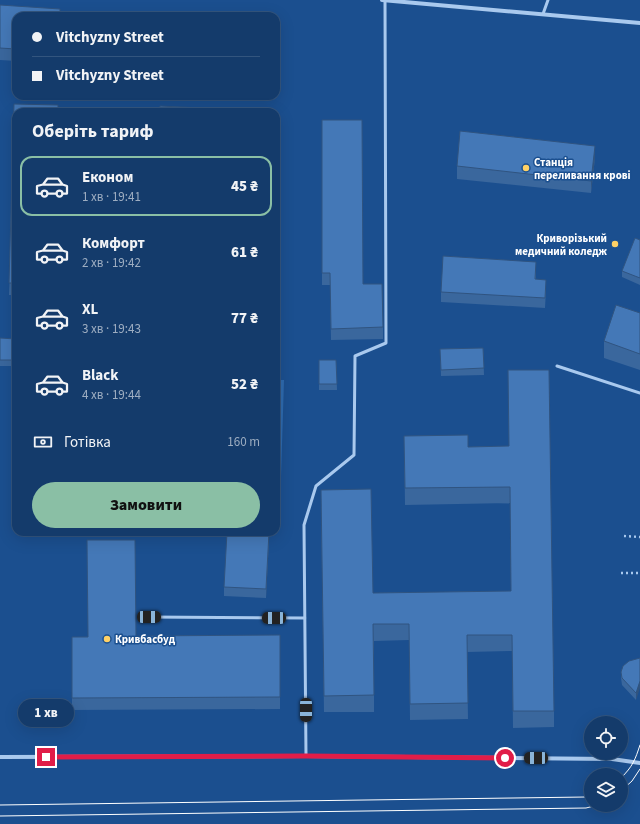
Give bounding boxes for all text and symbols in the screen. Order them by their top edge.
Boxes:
text: Vitchyzny Street [56,27,164,48]
text: Vitchyzny Street [56,65,164,86]
text: Оберіть тариф [32,119,154,144]
place label: Станція переливання крові [534,155,631,183]
marker: Станція переливання крові [521,163,531,173]
text: Економ [82,167,133,188]
icon: car [34,168,70,204]
text: 45 ₴ [231,176,258,197]
text: 1 хв · 19:41 [82,188,141,206]
place label: Криворізький медичний коледж [515,231,608,259]
text: Комфорт [82,233,145,254]
icon: car [34,234,70,270]
marker: Криворізький медичний коледж [610,239,620,249]
text: 61 ₴ [231,242,258,263]
text: 2 хв · 19:42 [82,254,141,272]
text: XL [82,299,98,320]
icon: car [34,300,70,336]
text: 77 ₴ [231,308,258,329]
text: 3 хв · 19:43 [82,320,141,338]
text: Black [82,365,119,386]
icon: car [34,366,70,402]
text: 52 ₴ [231,374,258,395]
text: 4 хв · 19:44 [82,386,141,404]
icon: cash [32,431,54,453]
text: Готівка [64,432,111,453]
text: 160 m [227,433,260,451]
button: Замовити [32,482,260,528]
car [137,611,161,623]
car [262,612,286,624]
place label: Кривбасбуд [115,632,176,647]
marker: Кривбасбуд [102,634,112,644]
car [300,698,312,722]
callout: 1 хв [18,699,74,727]
text: 1 хв [34,704,58,722]
map controls [584,716,628,812]
button: locate [584,716,628,760]
route end [37,748,55,766]
route start [496,749,514,767]
car [524,752,548,764]
button: layers [584,768,628,812]

